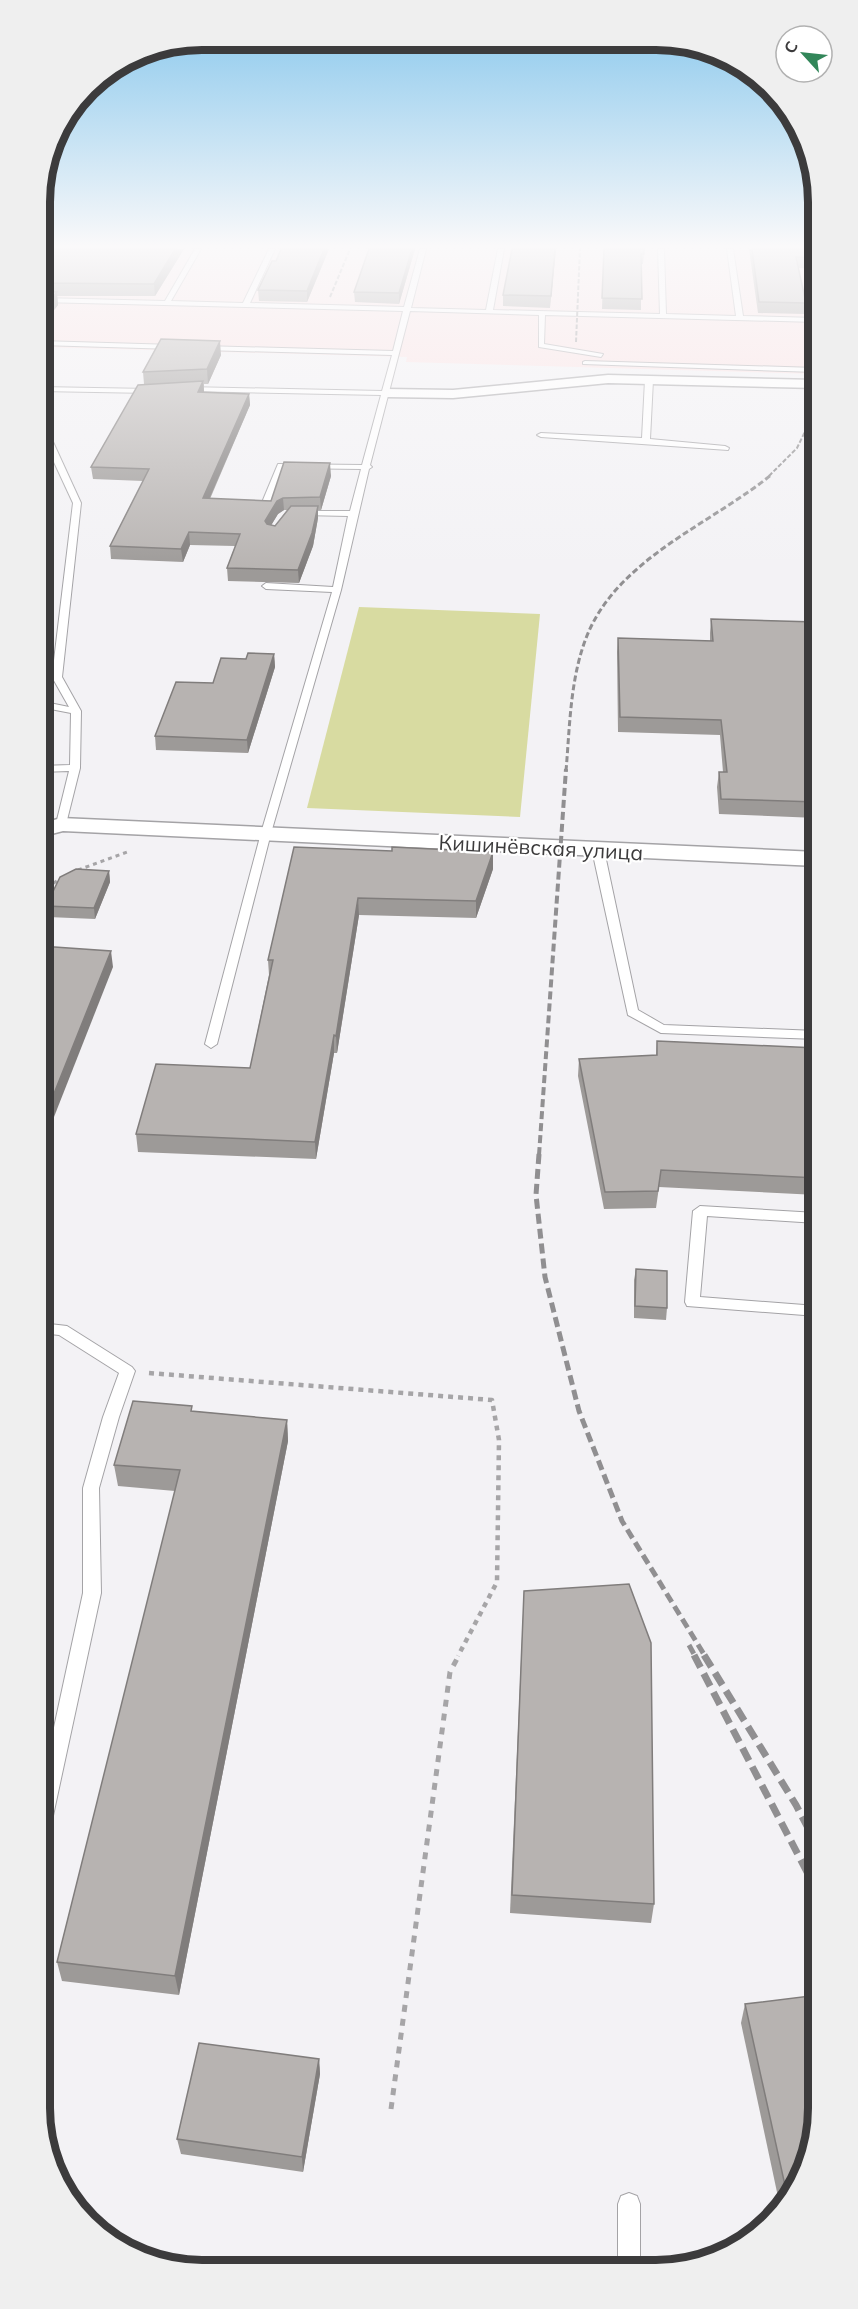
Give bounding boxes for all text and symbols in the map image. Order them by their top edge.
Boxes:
north arrow [774,24,834,84]
text: С [779,38,802,57]
street label: Кишинёвская улица [438,829,644,865]

